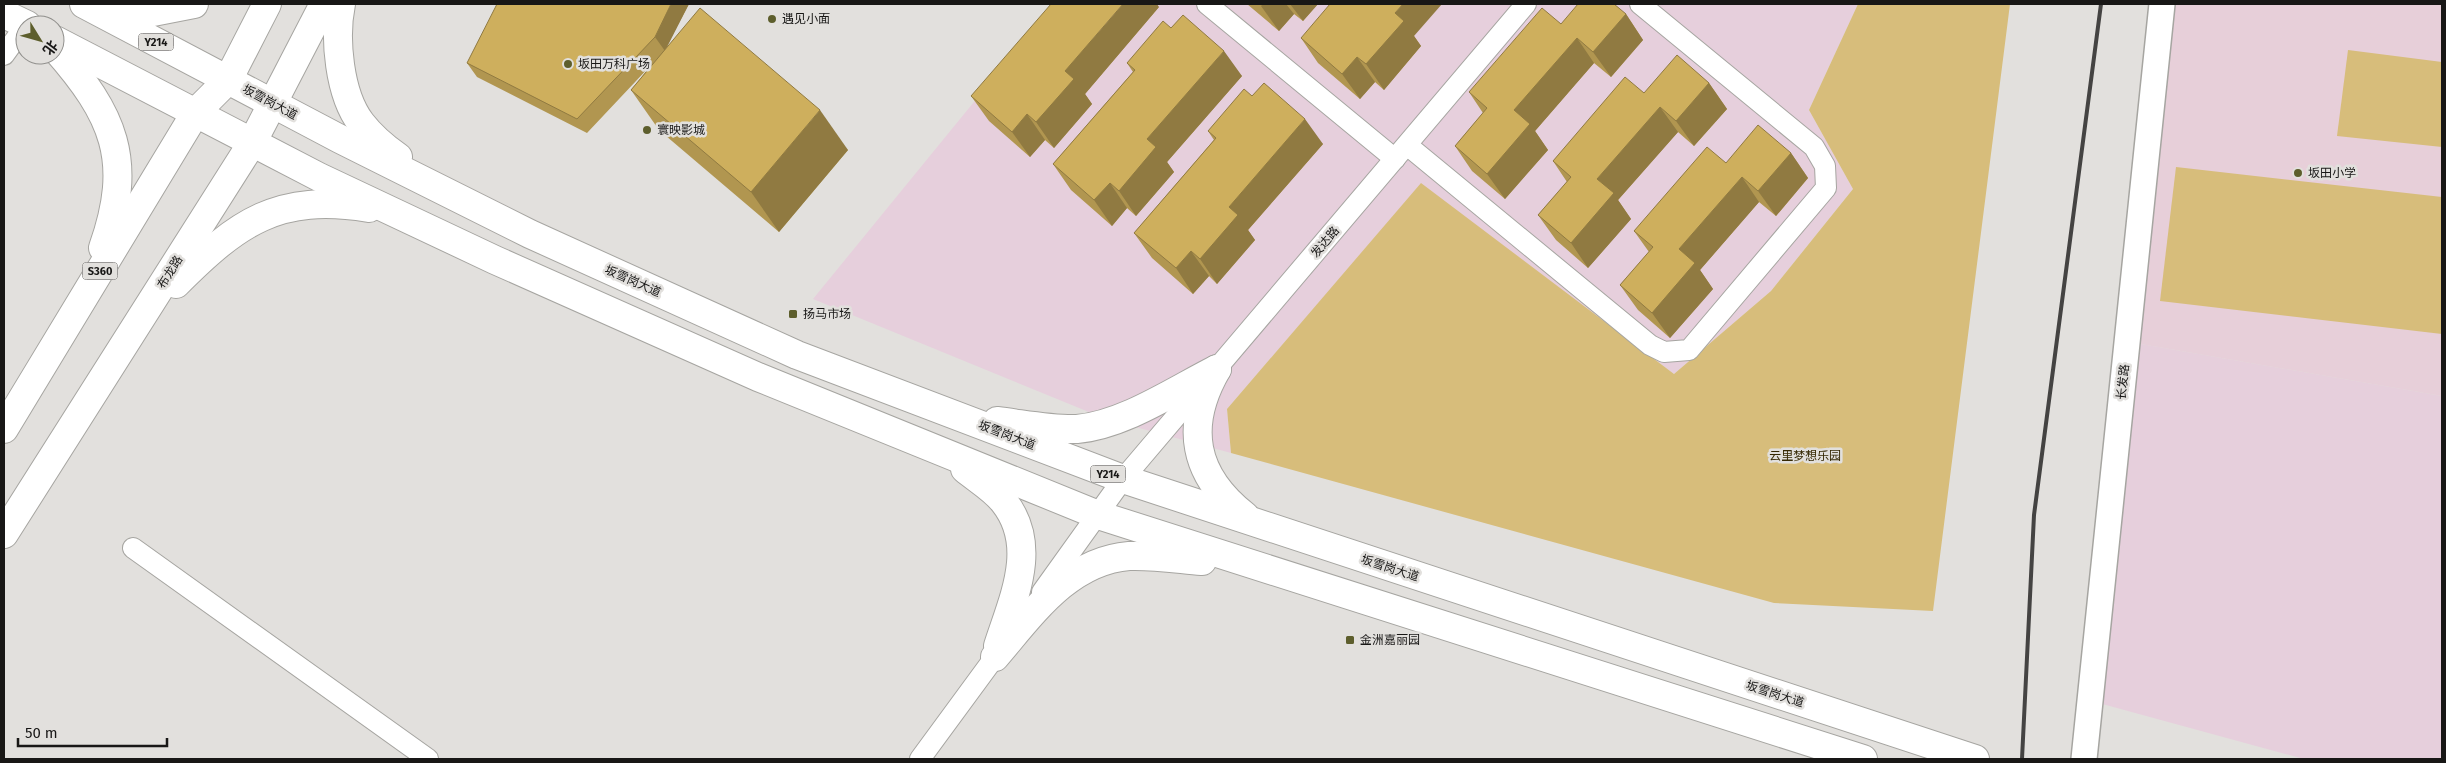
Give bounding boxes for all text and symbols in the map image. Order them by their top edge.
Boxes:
place label: 遇见小面 [782,12,830,26]
marker: 遇见小面 [766,13,778,25]
north arrow [15,15,65,65]
road number: Y214 [138,34,174,51]
text: 北 [39,37,61,58]
place label: 坂田万科广场 [578,57,650,71]
marker: 坂田万科广场 [562,58,574,70]
street label: 坂雪岗大道 [240,82,300,122]
place label: 寰映影城 [657,123,705,137]
marker: 寰映影城 [641,124,653,136]
place label: 坂田小学 [2308,166,2356,180]
marker: 坂田小学 [2292,167,2304,179]
street label: 发达路 [1308,224,1342,260]
street label: 布龙路 [155,253,185,291]
road number: S360 [82,262,118,280]
street label: 坂雪岗大道 [603,262,663,300]
place label: 扬马市场 [803,307,851,321]
marker: 扬马市场 [787,308,799,320]
street label: 长发路 [2114,363,2132,401]
street label: 坂雪岗大道 [976,418,1038,452]
park label: 云里梦想乐园 [1769,449,1841,463]
road number: Y214 [1090,466,1126,482]
street label: 坂雪岗大道 [1359,552,1421,584]
place label: 金洲嘉丽园 [1360,633,1420,647]
marker: 金洲嘉丽园 [1344,634,1356,646]
street label: 坂雪岗大道 [1744,678,1806,710]
scale bar [18,716,166,748]
text: 50 m [25,724,58,742]

